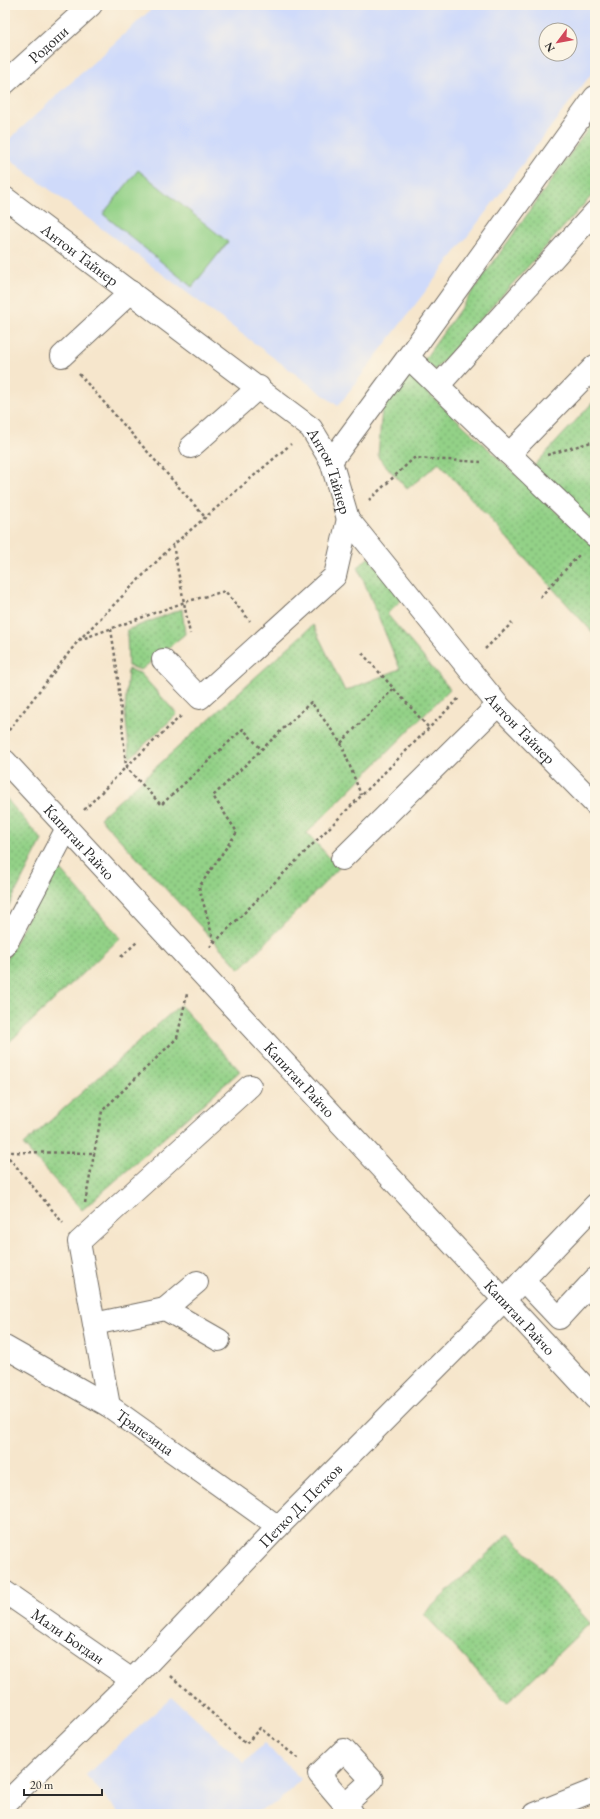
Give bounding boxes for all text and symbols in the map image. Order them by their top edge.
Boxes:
street label: Родопи [24,20,73,68]
north arrow [538,22,578,62]
text: N [541,40,558,55]
street label: Антон Тайнер [36,218,123,291]
street label: Антон Тайнер [302,423,356,517]
street label: Антон Тайнер [480,687,560,769]
street label: Капитан Райчо [39,800,120,884]
street label: Капитан Райчо [259,1037,340,1122]
street label: Капитан Райчо [479,1275,560,1360]
street label: Трапезица [111,1404,179,1461]
street label: Петко Д. Петков [254,1459,347,1552]
street label: Мали Богдан [27,1604,109,1669]
scale bar [24,1771,102,1797]
text: 20 m [30,1777,54,1793]

